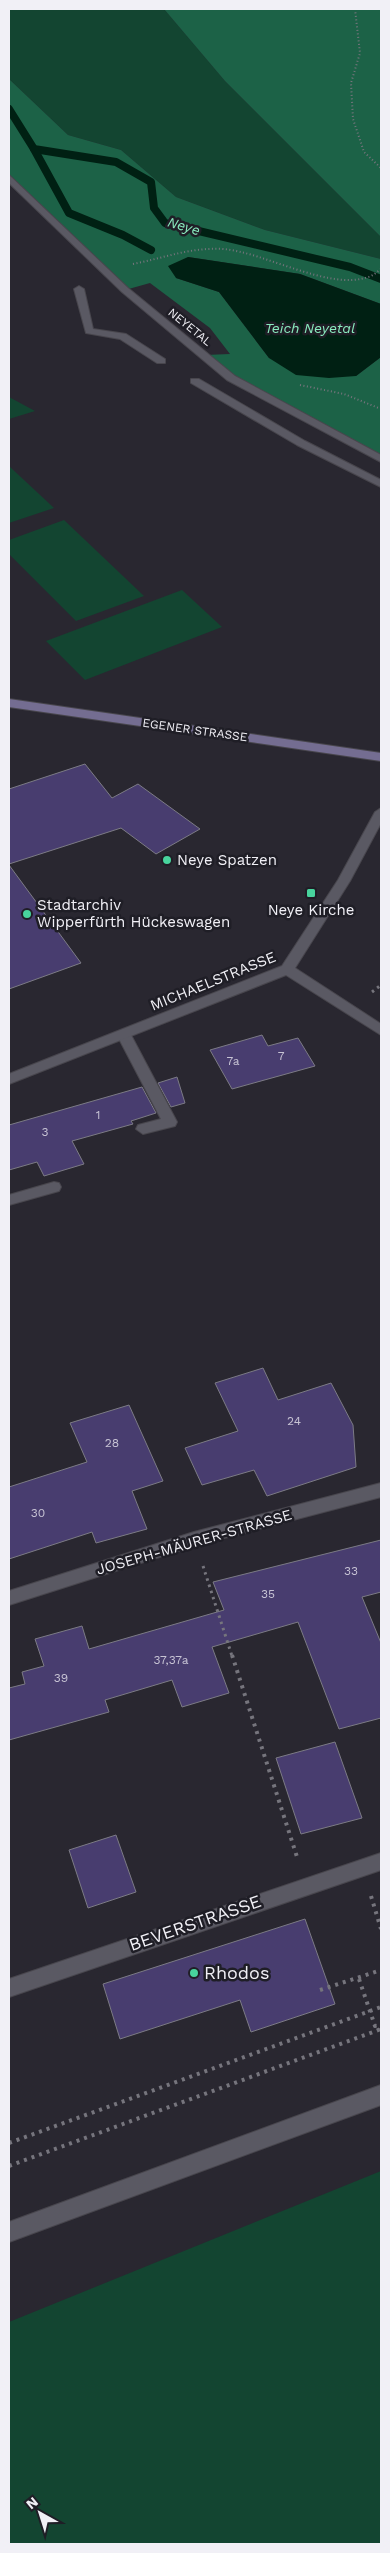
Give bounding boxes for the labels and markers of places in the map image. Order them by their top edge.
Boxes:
place label: Neye Spatzen [177,851,277,869]
marker: Neye Spatzen [161,854,173,866]
marker: Neye Kirche [305,887,317,899]
place label: Stadtarchiv Wipperfürth Hückeswagen [37,896,230,931]
place label: Neye Kirche [268,901,354,919]
marker: Stadtarchiv Wipperfürth Hückeswagen [21,908,33,920]
place label: Rhodos [204,1962,269,1983]
marker: Rhodos [188,1967,200,1979]

